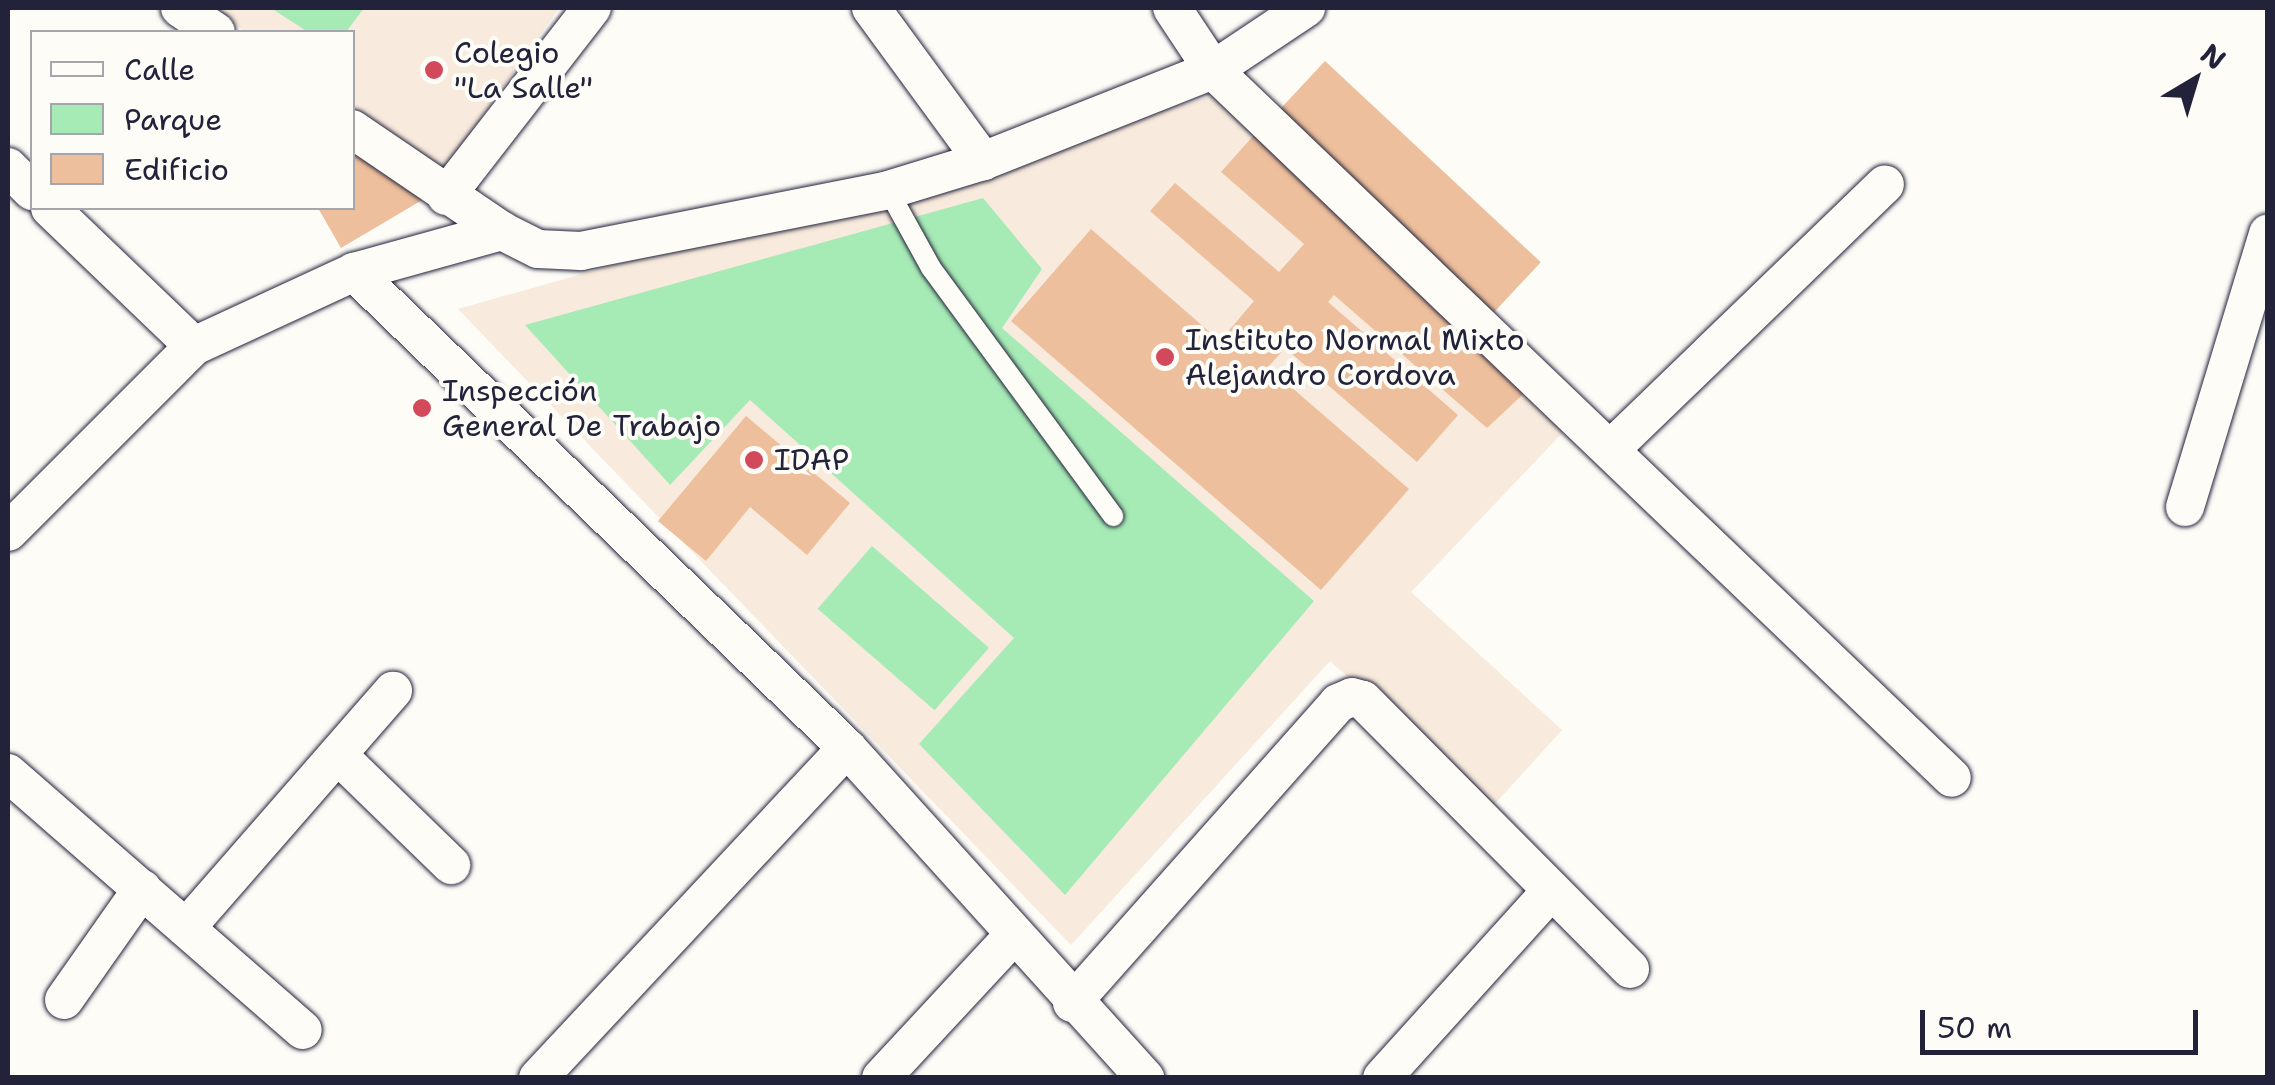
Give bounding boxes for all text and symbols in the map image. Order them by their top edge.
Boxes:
legend [30,30,355,210]
north arrow [2145,30,2245,130]
place label: Colegio "La Salle" [454,35,593,106]
text: N [2193,35,2234,78]
text: Calle [124,49,195,90]
marker: Colegio "La Salle" [423,59,445,81]
text: Parque [124,99,222,140]
text: Edificio [124,149,229,190]
place label: Instituto Normal Mixto Alejandro Cordova [1185,322,1525,392]
marker: Instituto Normal Mixto Alejandro Cordova [1154,346,1176,368]
place label: Inspección General De Trabajo [442,373,721,444]
marker: Inspección General De Trabajo [411,397,433,419]
place label: IDAP [774,442,849,478]
marker: IDAP [743,449,765,471]
scale bar [1925,990,2202,1052]
text: 50 m [1937,1007,2012,1048]

